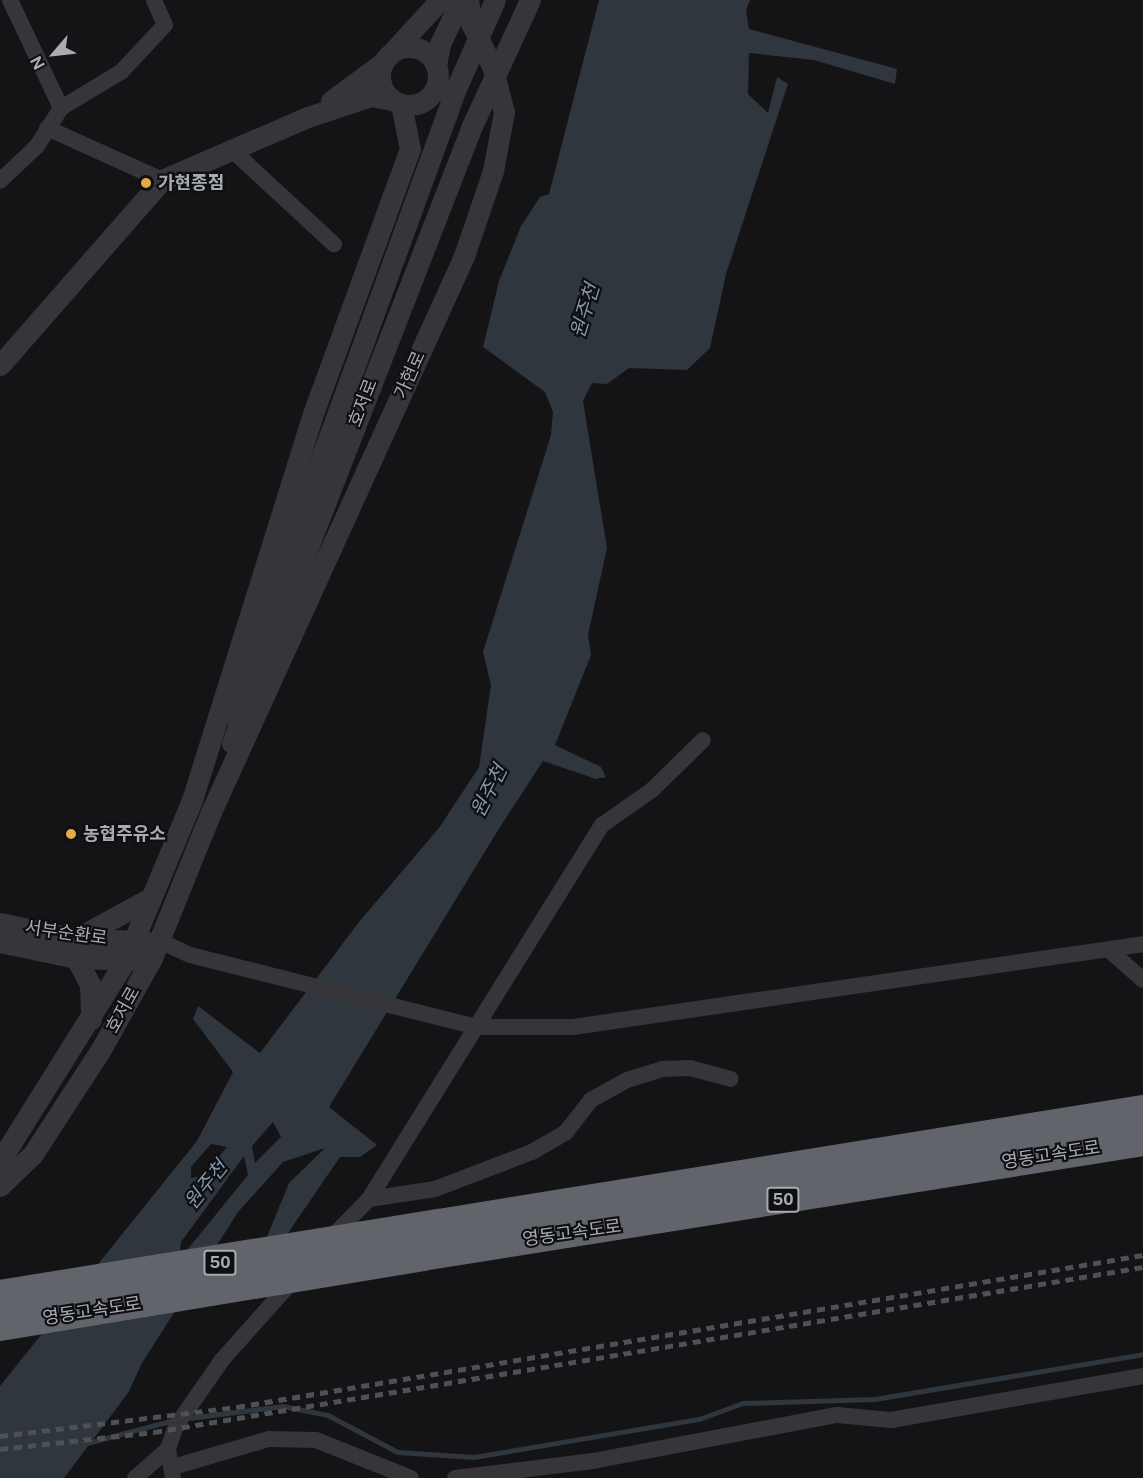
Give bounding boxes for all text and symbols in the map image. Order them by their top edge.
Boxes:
north arrow [24,24,84,84]
text: N [26,53,49,73]
place label: 가현종점 [158,172,224,194]
marker: 가현종점 [139,176,153,190]
water label: 원주천 [565,281,605,341]
street label: 가현로 [390,348,430,402]
street label: 호저로 [344,376,382,430]
water label: 원주천 [466,761,512,821]
place label: 농협주유소 [83,823,166,845]
marker: 농협주유소 [64,827,78,841]
street label: 서부순환로 [23,917,109,949]
street label: 호저로 [102,983,144,1037]
street label: 영동고속도로 [1000,1137,1102,1173]
water label: 원주천 [179,1156,233,1214]
road number: 50 [765,1187,801,1213]
street label: 영동고속도로 [521,1215,623,1251]
road number: 50 [202,1250,238,1276]
street label: 영동고속도로 [41,1293,143,1329]

